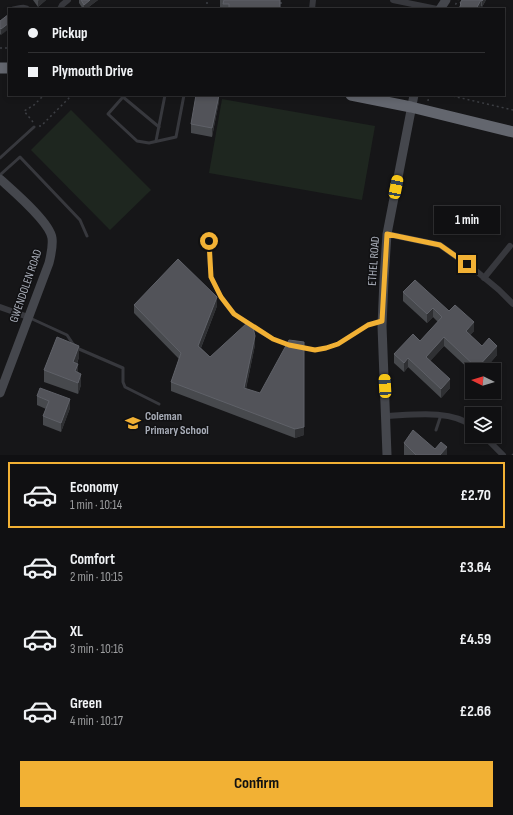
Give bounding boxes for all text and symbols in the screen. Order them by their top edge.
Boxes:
text: Pickup [52,24,88,43]
text: Plymouth Drive [52,62,133,81]
car [388,174,404,200]
callout: 1 min [434,206,500,234]
text: 1 min [455,212,479,228]
route start [200,232,218,250]
street label: ETHEL ROAD [365,236,383,286]
street label: GWENDOLEN ROAD [6,247,46,325]
route end [458,255,476,273]
north arrow [465,363,501,399]
map controls [465,363,501,443]
car [378,374,392,398]
button: layers [465,407,501,443]
place label: Coleman Primary School [145,409,209,438]
school or university icon: Coleman Primary School [124,414,142,432]
icon: car [22,477,58,513]
text: Economy [70,478,119,497]
text: £2.70 [460,486,491,505]
text: 1 min · 10:14 [70,497,122,513]
icon: car [22,549,58,585]
text: Comfort [70,550,115,569]
text: £3.64 [459,558,491,577]
text: 2 min · 10:15 [70,569,123,585]
icon: car [22,621,58,657]
text: XL [70,622,83,641]
text: £4.59 [459,630,491,649]
text: 3 min · 10:16 [70,641,123,657]
icon: car [22,693,58,729]
text: Green [70,694,102,713]
text: £2.66 [459,702,491,721]
text: 4 min · 10:17 [70,713,123,729]
button: Confirm [20,761,493,807]

